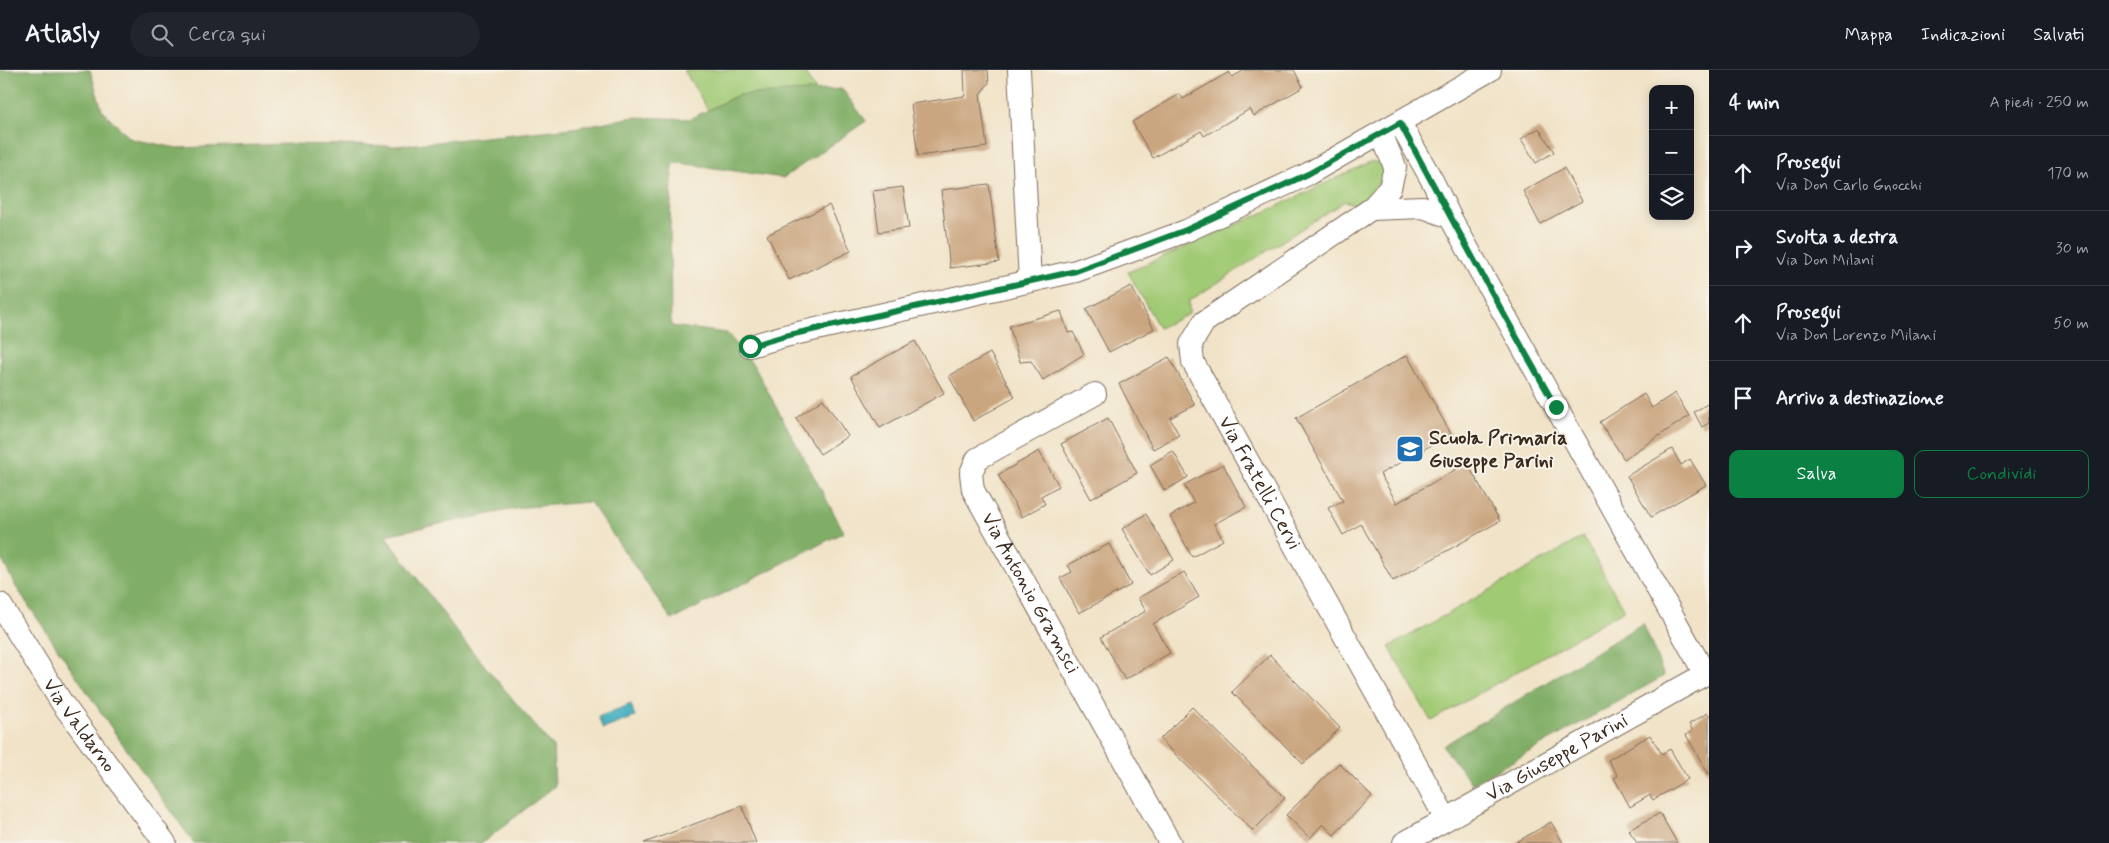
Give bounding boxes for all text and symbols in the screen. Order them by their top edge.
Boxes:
search box [130,12,480,57]
text: Atlasly [25,19,100,50]
icon: search [148,21,176,49]
text: Cerca qui [188,22,266,47]
text: Mappa [1845,23,1893,47]
text: Indicazioni [1921,23,2005,47]
text: Salvati [2033,23,2084,47]
map controls [1649,85,1694,220]
button: + [1649,85,1694,130]
text: 4 min [1729,89,1780,117]
text: A piedi · 250 m [1989,92,2089,113]
button: − [1649,130,1694,175]
text: Prosegui [1776,150,1841,175]
icon: ahead [1729,159,1757,187]
text: 170 m [2047,163,2089,184]
button: layers [1649,175,1694,220]
text: Via Don Carlo Gnocchi [1776,175,1922,196]
text: Svolta a destra [1776,225,1898,250]
icon: right [1729,234,1757,262]
text: 30 m [2056,238,2089,259]
text: Via Don Milani [1776,250,1874,271]
text: Prosegui [1776,300,1841,325]
icon: ahead [1729,309,1757,337]
text: 50 m [2053,313,2089,334]
text: Via Don Lorenzo Milani [1776,325,1936,346]
route start [739,335,762,358]
icon: arrive [1729,384,1757,412]
text: Arrivo a destinazione [1776,386,1944,411]
route end [1545,396,1568,419]
street label: Via Fratelli Cervi [1212,411,1308,554]
place label: Scuola Primaria Giuseppe Parini [1429,425,1568,475]
school or university icon: Scuola Primaria Giuseppe Parini [1395,434,1425,464]
button: Salva [1729,450,1904,498]
button: Condividi [1914,450,2089,498]
street label: Via Antonio Gramsci [975,507,1086,679]
street label: Via Valdarno [36,673,122,778]
street label: Via Giuseppe Parini [1481,707,1633,808]

